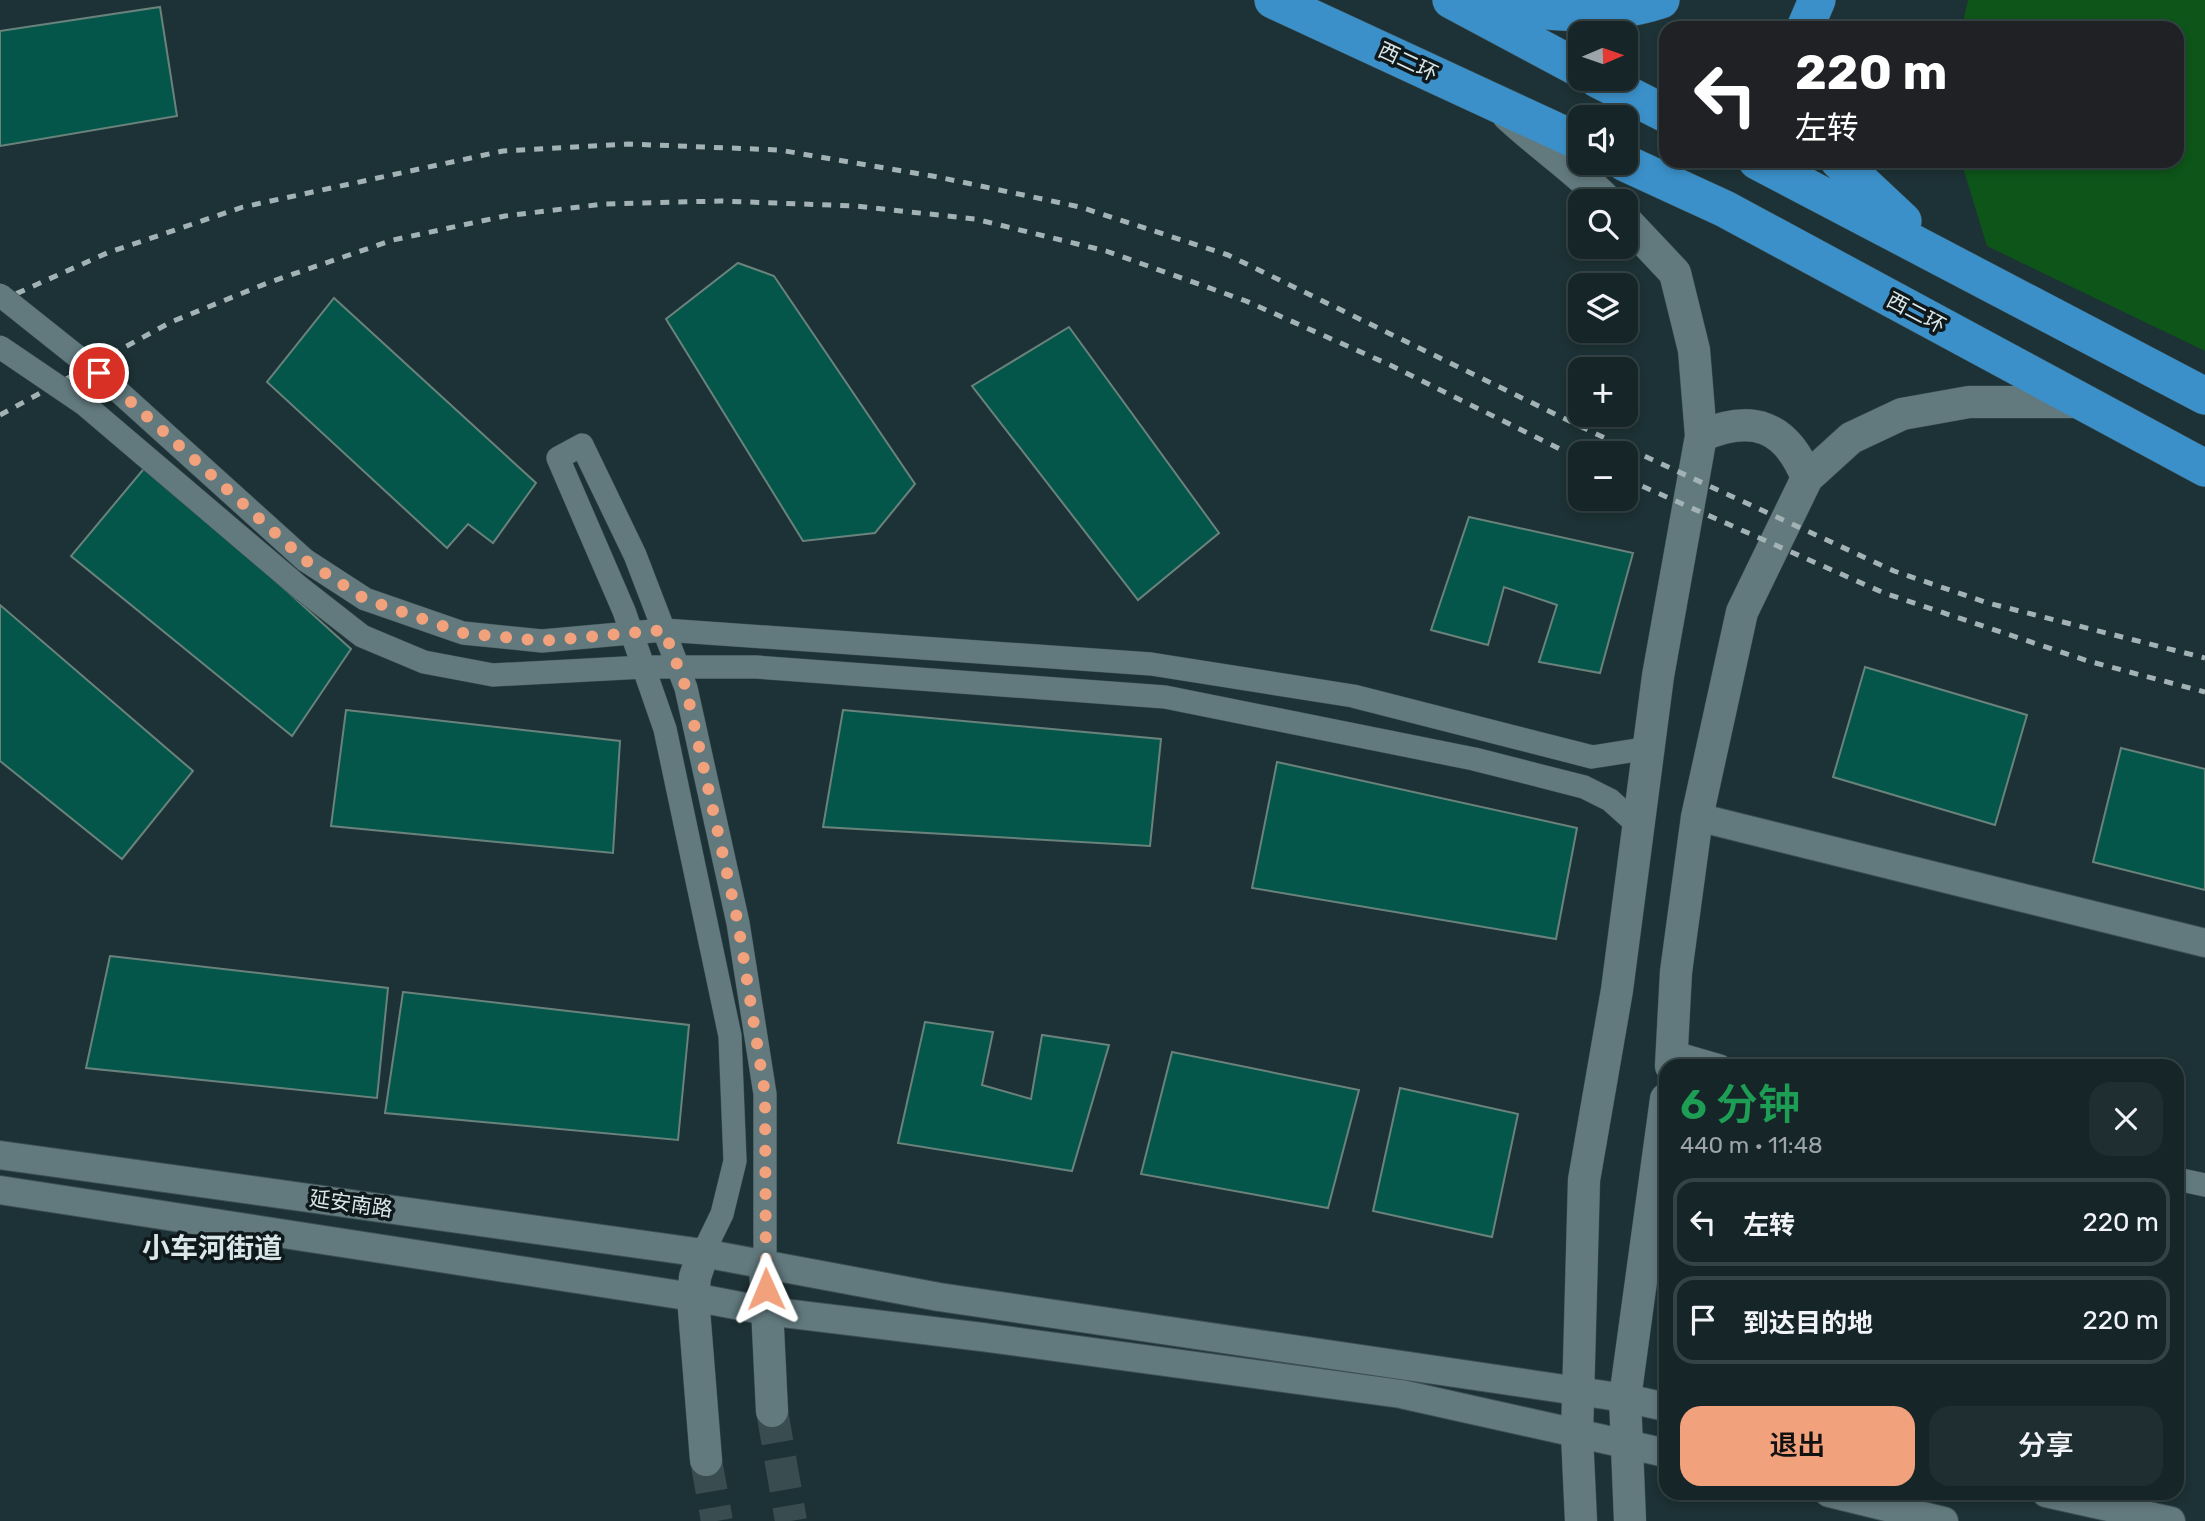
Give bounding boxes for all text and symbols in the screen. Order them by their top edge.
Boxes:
north arrow [1568,21,1638,91]
map controls [1568,21,1638,511]
street label: 西二环 [1374,37,1442,86]
text: 220 m [1795,43,1947,101]
icon: left [1680,49,1771,140]
button: sound [1568,105,1638,175]
text: 左转 [1795,109,1859,147]
button: search [1568,189,1638,259]
button: layers [1568,273,1638,343]
street label: 西二环 [1883,287,1950,338]
pin [69,343,129,403]
icon: arrive [80,354,118,392]
button: + [1568,357,1638,427]
button: − [1568,441,1638,511]
text: 6 分钟 [1680,1080,1800,1130]
button: close [2089,1082,2163,1156]
text: 440 m · 11:48 [1680,1131,1823,1159]
street label: 延安南路 [308,1185,394,1222]
icon: left [1684,1203,1722,1241]
text: 220 m [2082,1207,2159,1238]
text: 左转 [1743,1210,1795,1241]
district label: 小车河街道 [142,1232,282,1265]
position arrow [729,1252,803,1326]
icon: arrive [1684,1301,1722,1339]
text: 220 m [2082,1305,2159,1336]
text: 到达目的地 [1743,1308,1873,1339]
button: 退出 [1680,1406,1915,1486]
button: 分享 [1929,1406,2163,1486]

